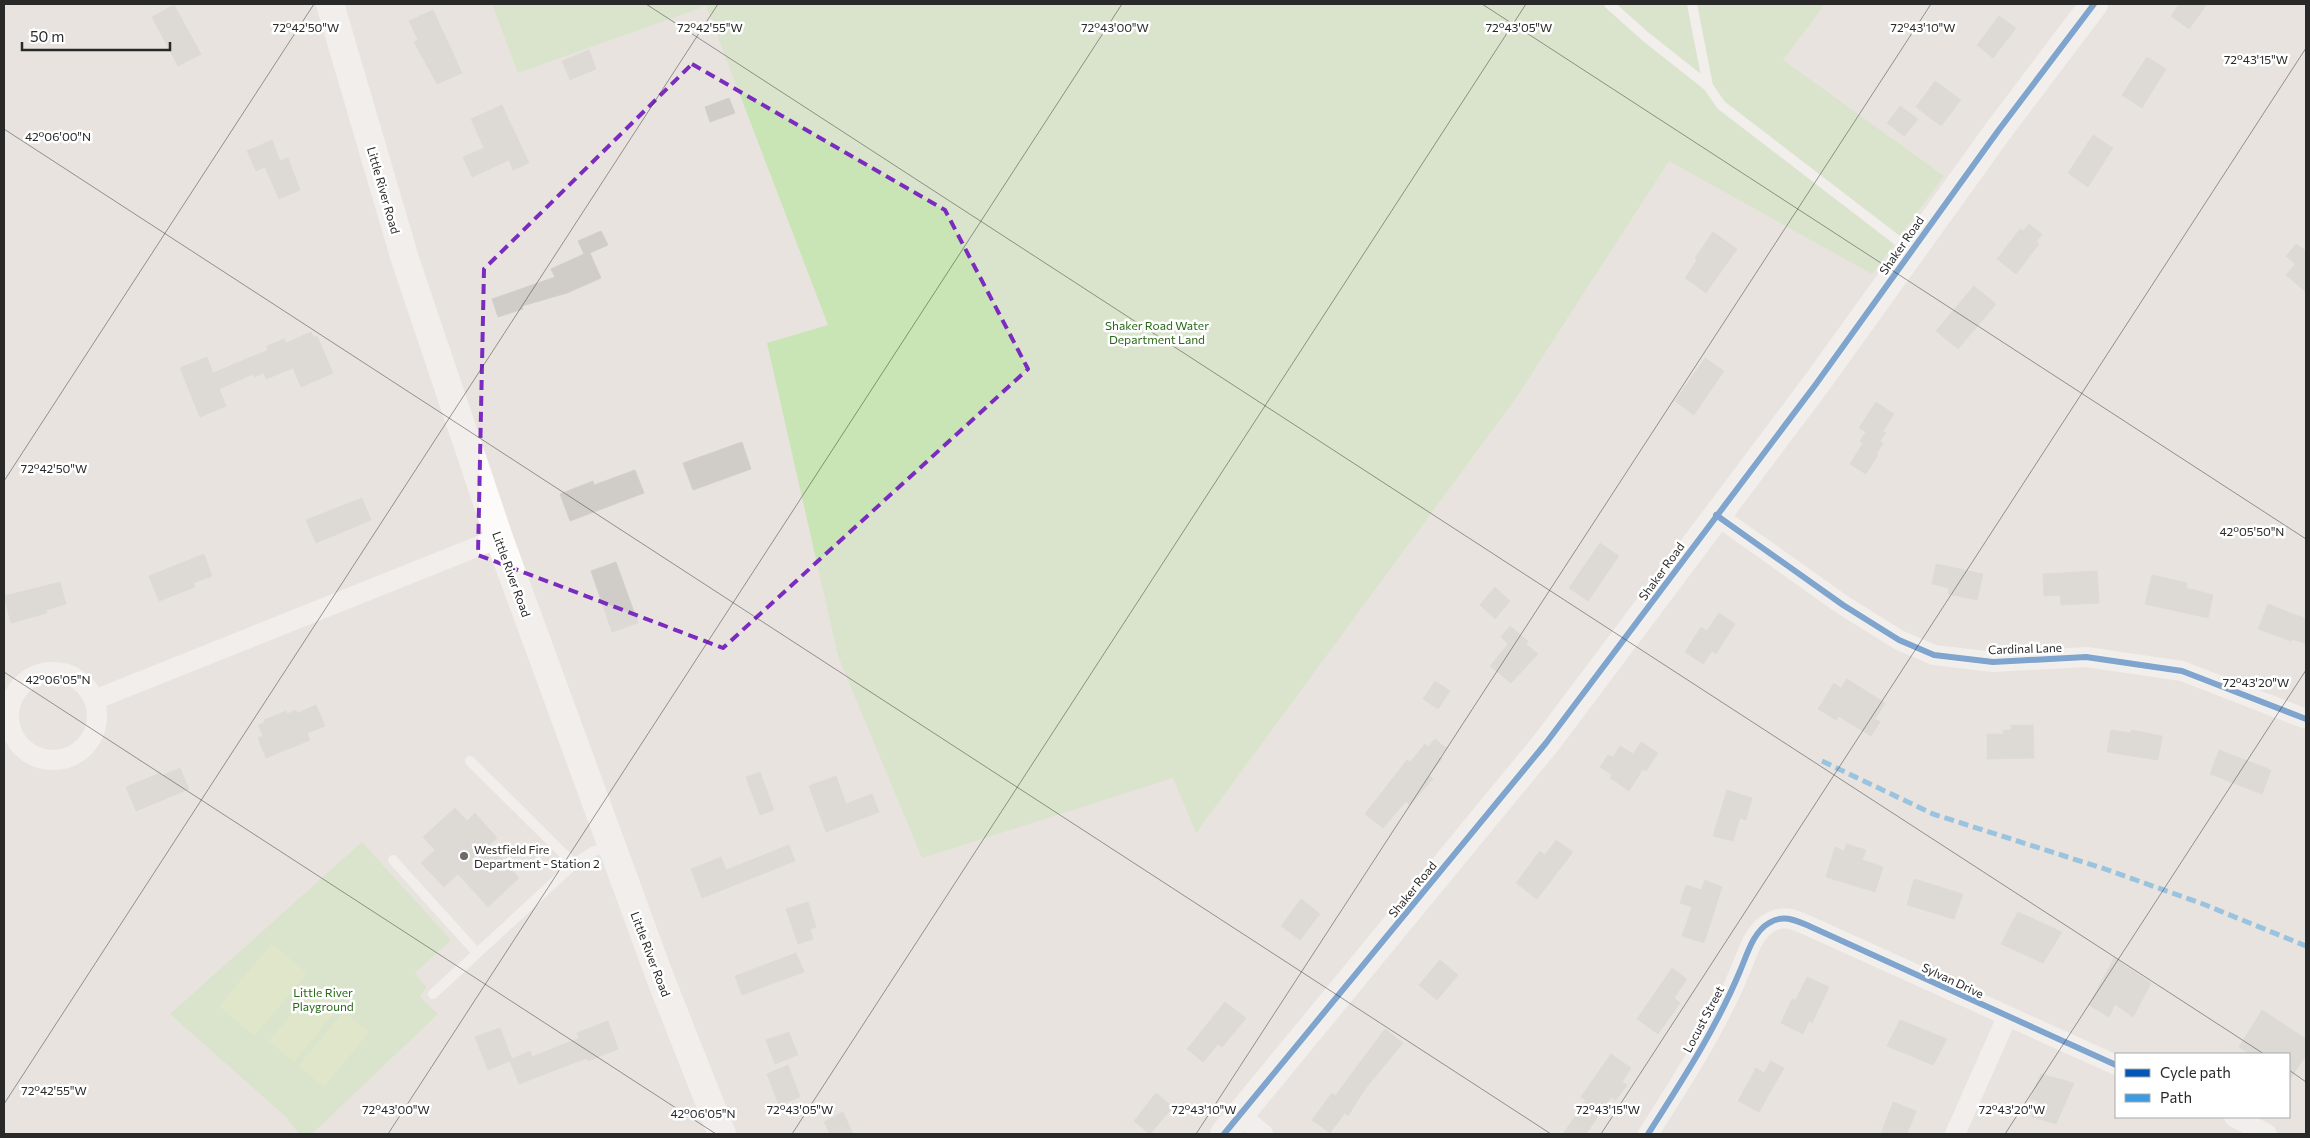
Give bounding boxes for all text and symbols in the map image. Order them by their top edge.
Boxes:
scale bar [22,20,170,52]
text: 72°42'50"W [273,20,339,34]
text: 72°42'55"W [677,20,743,34]
text: 72°43'00"W [1081,20,1149,34]
text: 72°43'05"W [1486,20,1552,34]
text: 72°43'10"W [1891,20,1955,34]
text: 50 m [30,27,64,45]
text: 72°43'15"W [2224,52,2288,66]
text: 42°06'00"N [25,129,91,143]
street label: Little River Road [365,145,403,235]
street label: Shaker Road [1876,213,1926,277]
park label: Shaker Road Water Department Land [1105,318,1209,346]
text: 72°42'50"W [21,461,87,475]
text: 42°05'50"N [2220,524,2284,538]
street label: Little River Road [490,529,534,619]
street label: Shaker Road [1635,539,1687,603]
street label: Cardinal Lane [1988,640,2062,656]
text: 42°06'05"N [25,672,91,686]
text: 72°43'20"W [2223,675,2289,689]
place label: Westfield Fire Department - Station 2 [474,842,600,870]
marker: Westfield Fire Department - Station 2 [458,850,470,862]
street label: Shaker Road [1385,858,1439,920]
street label: Little River Road [628,909,674,999]
street label: Sylvan Drive [1920,960,1986,1000]
street label: Locust Street [1680,983,1726,1055]
park label: Little River Playground [292,985,354,1013]
legend [2115,1053,2290,1118]
text: Cycle path [2160,1063,2231,1081]
text: 72°42'55"W [21,1083,87,1097]
text: Path [2160,1088,2192,1106]
text: 72°43'00"W [362,1102,430,1116]
text: 72°43'05"W [767,1102,833,1116]
text: 72°43'10"W [1172,1102,1236,1116]
text: 72°43'15"W [1576,1102,1640,1116]
text: 72°43'20"W [1979,1102,2045,1116]
text: 42°06'05"N [670,1106,736,1120]

